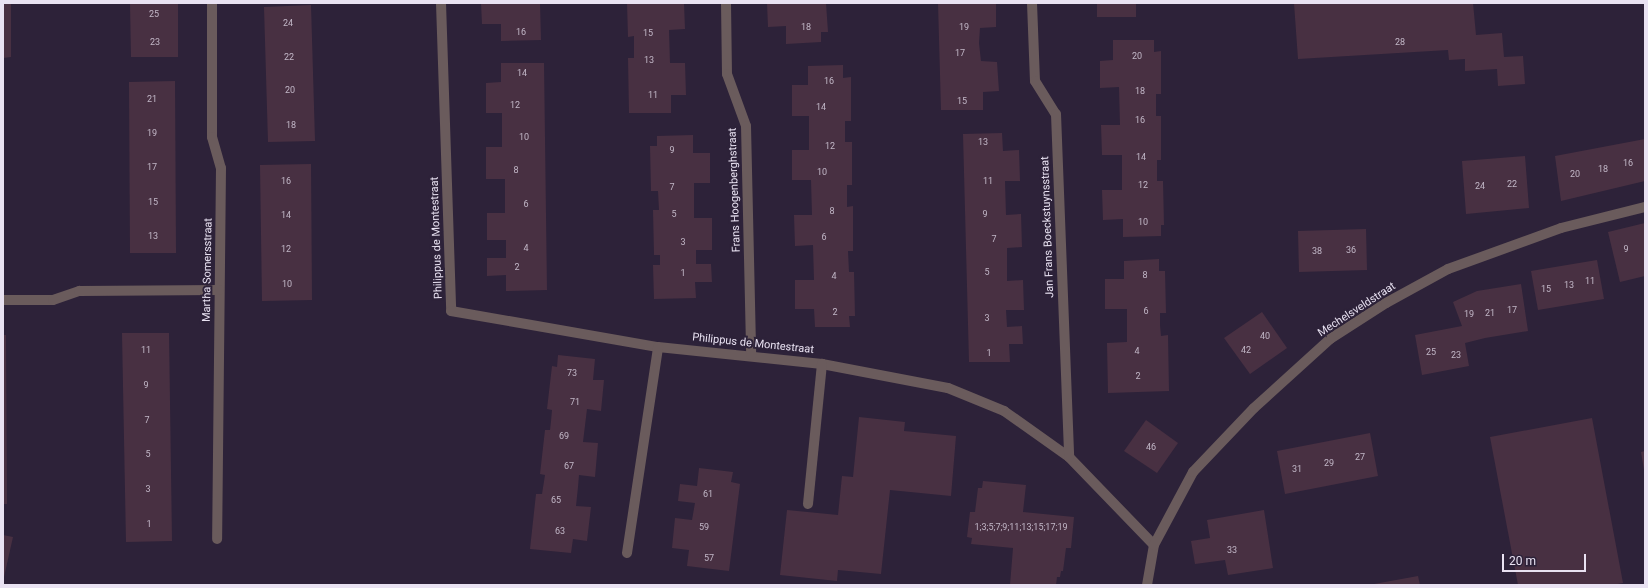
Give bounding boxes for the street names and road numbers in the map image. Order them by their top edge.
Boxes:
street label: Frans Hoogenberghstraat [726,127,744,253]
street label: Jan Frans Boeckstuynsstraat [1039,156,1057,298]
street label: Philippus de Montestraat [428,177,446,299]
street label: Martha Somersstraat [200,218,216,322]
street label: Mechelsveldstraat [1316,280,1398,340]
street label: Philippus de Montestraat [691,331,815,357]

